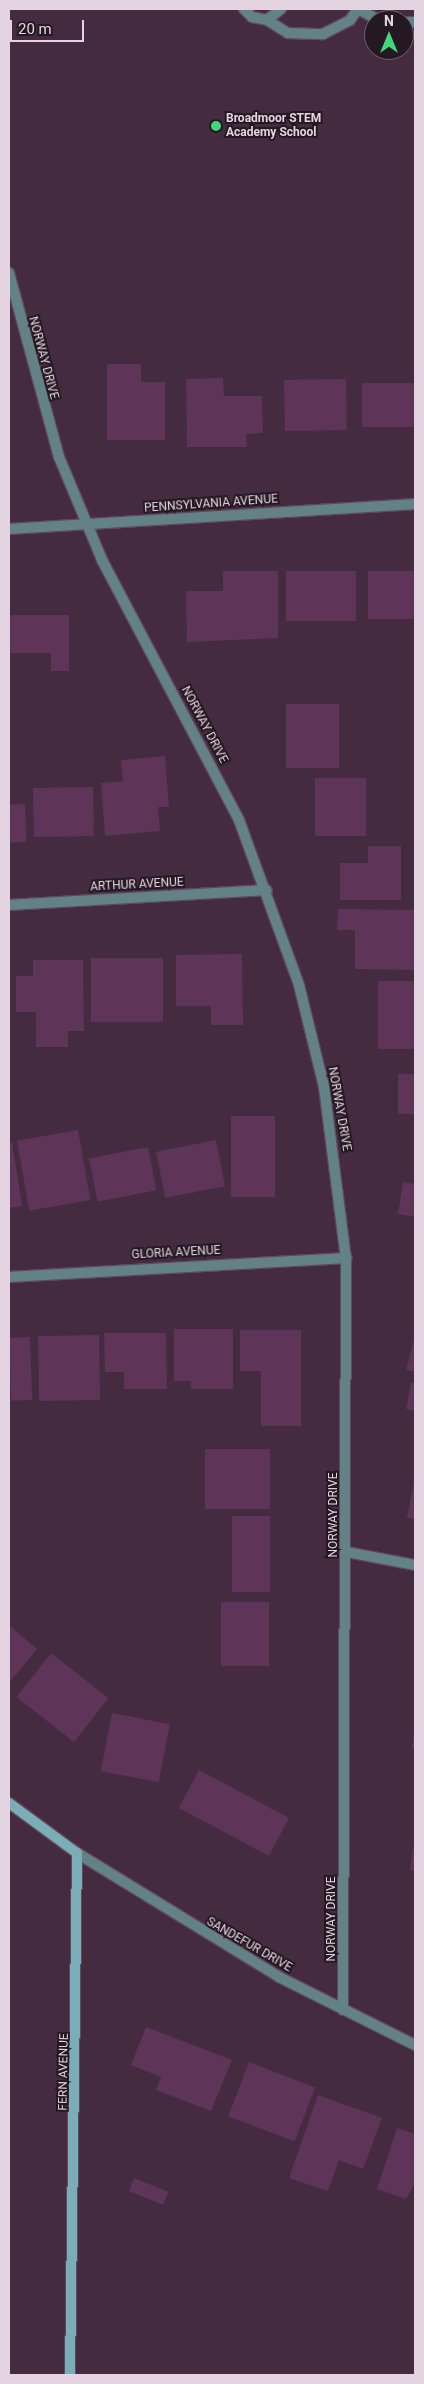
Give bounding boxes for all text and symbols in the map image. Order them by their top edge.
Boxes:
scale bar [12,10,86,42]
north arrow [364,10,414,60]
text: N [384,13,394,29]
text: 20 m [18,20,52,38]
place label: Broadmoor STEM Academy School [226,112,321,140]
marker: Broadmoor STEM Academy School [210,120,222,132]
street label: NORWAY DRIVE [25,315,61,401]
street label: PENNSYLVANIA AVENUE [144,492,278,516]
street label: NORWAY DRIVE [178,684,230,766]
street label: ARTHUR AVENUE [90,875,184,895]
street label: NORWAY DRIVE [325,1066,353,1152]
street label: GLORIA AVENUE [131,1243,221,1263]
street label: NORWAY DRIVE [327,1472,341,1558]
street label: NORWAY DRIVE [325,1876,339,1962]
street label: SANDEFUR DRIVE [204,1915,294,1975]
street label: FERN AVENUE [56,2033,72,2111]

